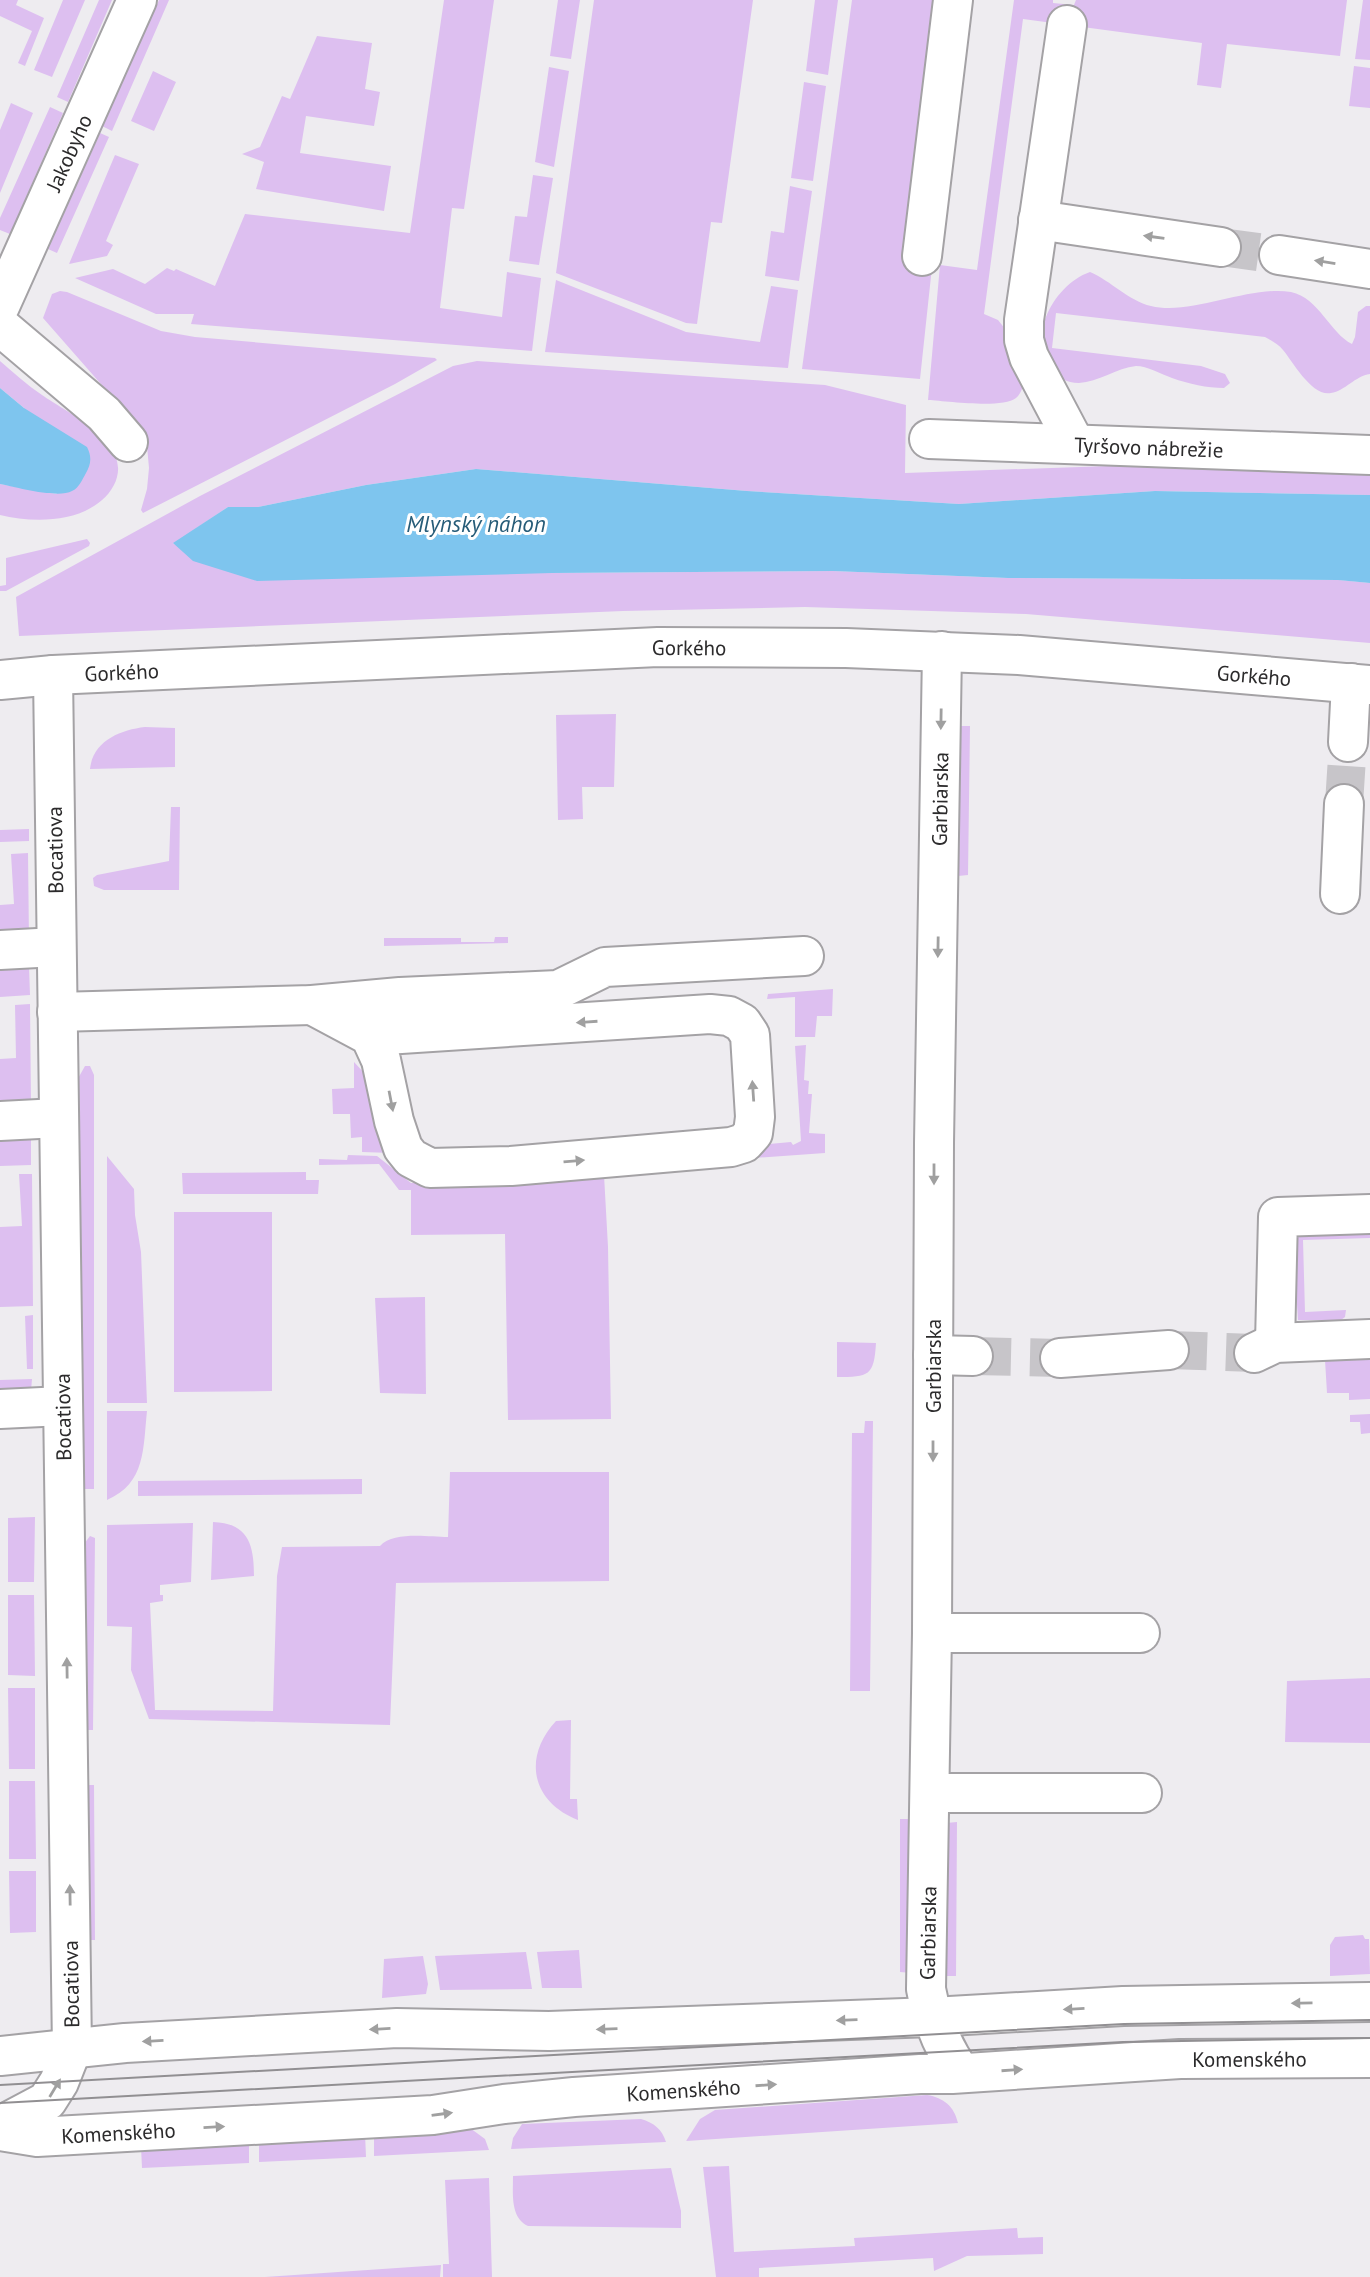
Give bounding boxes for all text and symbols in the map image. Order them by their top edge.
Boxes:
street label: Jakobyho [39,110,98,196]
one-way arrow [1142,231,1164,242]
one-way arrow [1314,256,1336,267]
street label: Tyršovo nábrežie [1074,431,1224,463]
water label: Mlynský náhon [406,509,546,538]
street label: Gorkého [652,633,726,661]
street label: Gorkého [84,657,160,687]
street label: Gorkého [1216,658,1292,692]
one-way arrow [936,709,947,731]
street label: Garbiarska [926,752,954,846]
street label: Bocatiova [41,806,69,894]
one-way arrow [932,936,943,958]
one-way arrow [575,1017,597,1028]
one-way arrow [747,1079,758,1101]
one-way arrow [385,1090,396,1112]
one-way arrow [563,1155,585,1166]
one-way arrow [928,1164,940,1186]
street label: Garbiarska [920,1319,947,1413]
street label: Bocatiova [49,1373,77,1461]
one-way arrow [927,1440,939,1462]
one-way arrow [61,1657,73,1679]
one-way arrow [64,1884,76,1906]
street label: Garbiarska [914,1886,942,1980]
street label: Bocatiova [57,1940,85,2028]
one-way arrow [1291,1997,1313,2008]
one-way arrow [1063,2003,1085,2014]
one-way arrow [836,2015,858,2026]
one-way arrow [369,2024,391,2035]
one-way arrow [596,2024,618,2035]
one-way arrow [142,2036,164,2047]
street label: Komenského [1192,2045,1307,2072]
one-way arrow [1002,2064,1024,2075]
street label: Komenského [625,2072,741,2107]
one-way arrow [49,2079,61,2098]
one-way arrow [755,2079,777,2090]
one-way arrow [431,2108,453,2119]
street label: Komenského [61,2116,176,2149]
one-way arrow [204,2121,226,2132]

